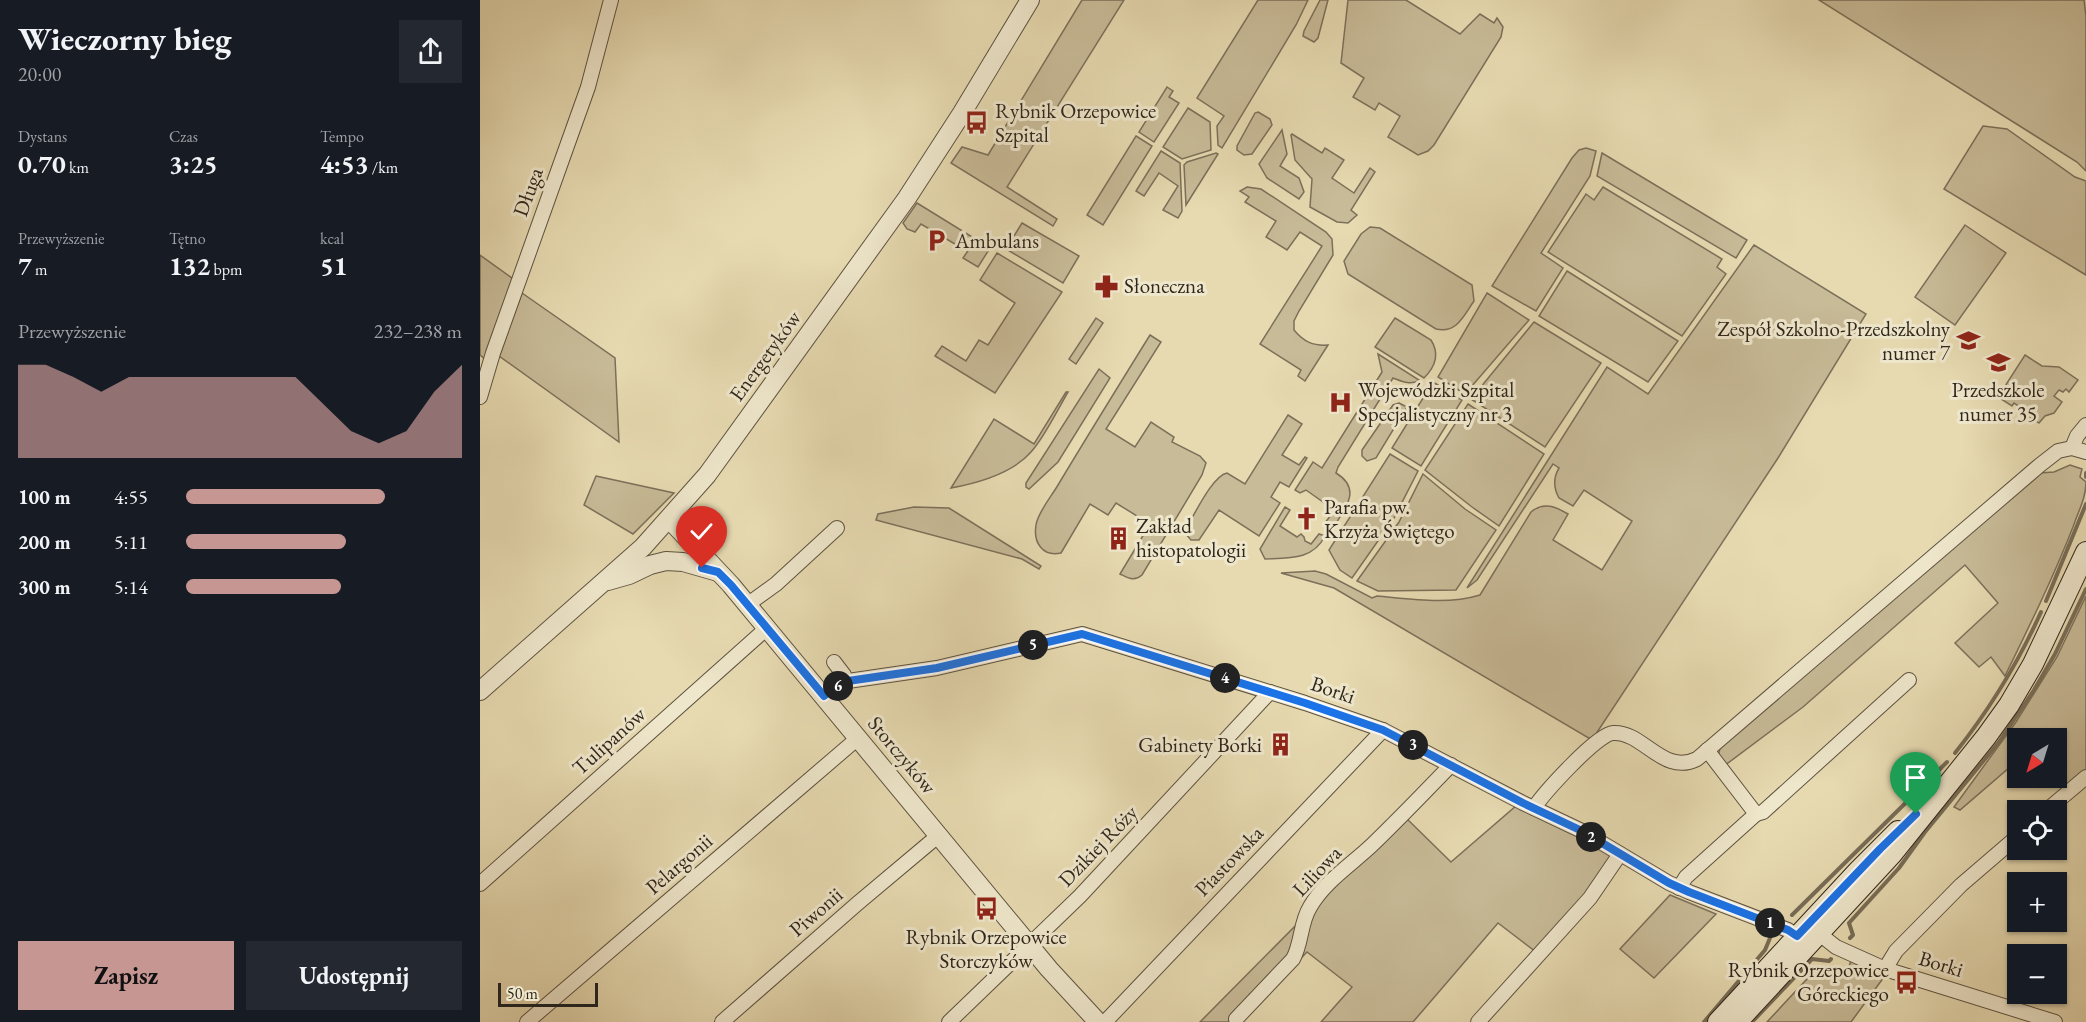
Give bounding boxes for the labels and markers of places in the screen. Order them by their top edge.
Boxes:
place label: Rybnik Orzepowice Szpital [995,97,1156,148]
bus stop icon: Rybnik Orzepowice Szpital [964,110,990,136]
place label: Ambulans [954,227,1039,254]
parking icon: Ambulans [924,228,950,254]
place label: Słoneczna [1124,272,1205,299]
pharmacy icon: Słoneczna [1093,273,1119,299]
place label: Zespół Szkolno-Przedszkolny numer 7 [1717,315,1951,366]
school or university icon: Zespół Szkolno-Przedszkolny numer 7 [1955,328,1981,354]
school or university icon: Przedszkole numer 35 [1985,349,2011,375]
place label: Wojewódzki Szpital Specjalistyczny nr 3 [1358,376,1514,427]
place label: Przedszkole numer 35 [1952,376,2045,427]
hospital icon: Wojewódzki Szpital Specjalistyczny nr 3 [1327,389,1353,415]
place label: Parafia pw. Krzyża Świętego [1324,493,1455,544]
pin [676,506,727,568]
church icon: Parafia pw. Krzyża Świętego [1293,506,1319,532]
place label: Zakład histopatologii [1136,512,1246,563]
building icon: Zakład histopatologii [1105,525,1131,551]
pin: 5 [1018,630,1048,660]
pin: 4 [1210,663,1240,693]
pin: 6 [823,671,853,701]
pin: 3 [1398,730,1428,760]
place label: Gabinety Borki [1138,731,1262,758]
building icon: Gabinety Borki [1267,732,1293,758]
pin [1890,752,1941,814]
pin: 2 [1576,822,1606,852]
bus stop icon: Rybnik Orzepowice Storczyków [973,896,999,922]
pin: 1 [1755,908,1785,938]
place label: Rybnik Orzepowice Storczyków [905,923,1067,974]
place label: Rybnik Orzepowice Góreckiego [1728,956,1889,1007]
bus stop icon: Rybnik Orzepowice Góreckiego [1894,969,1920,995]

